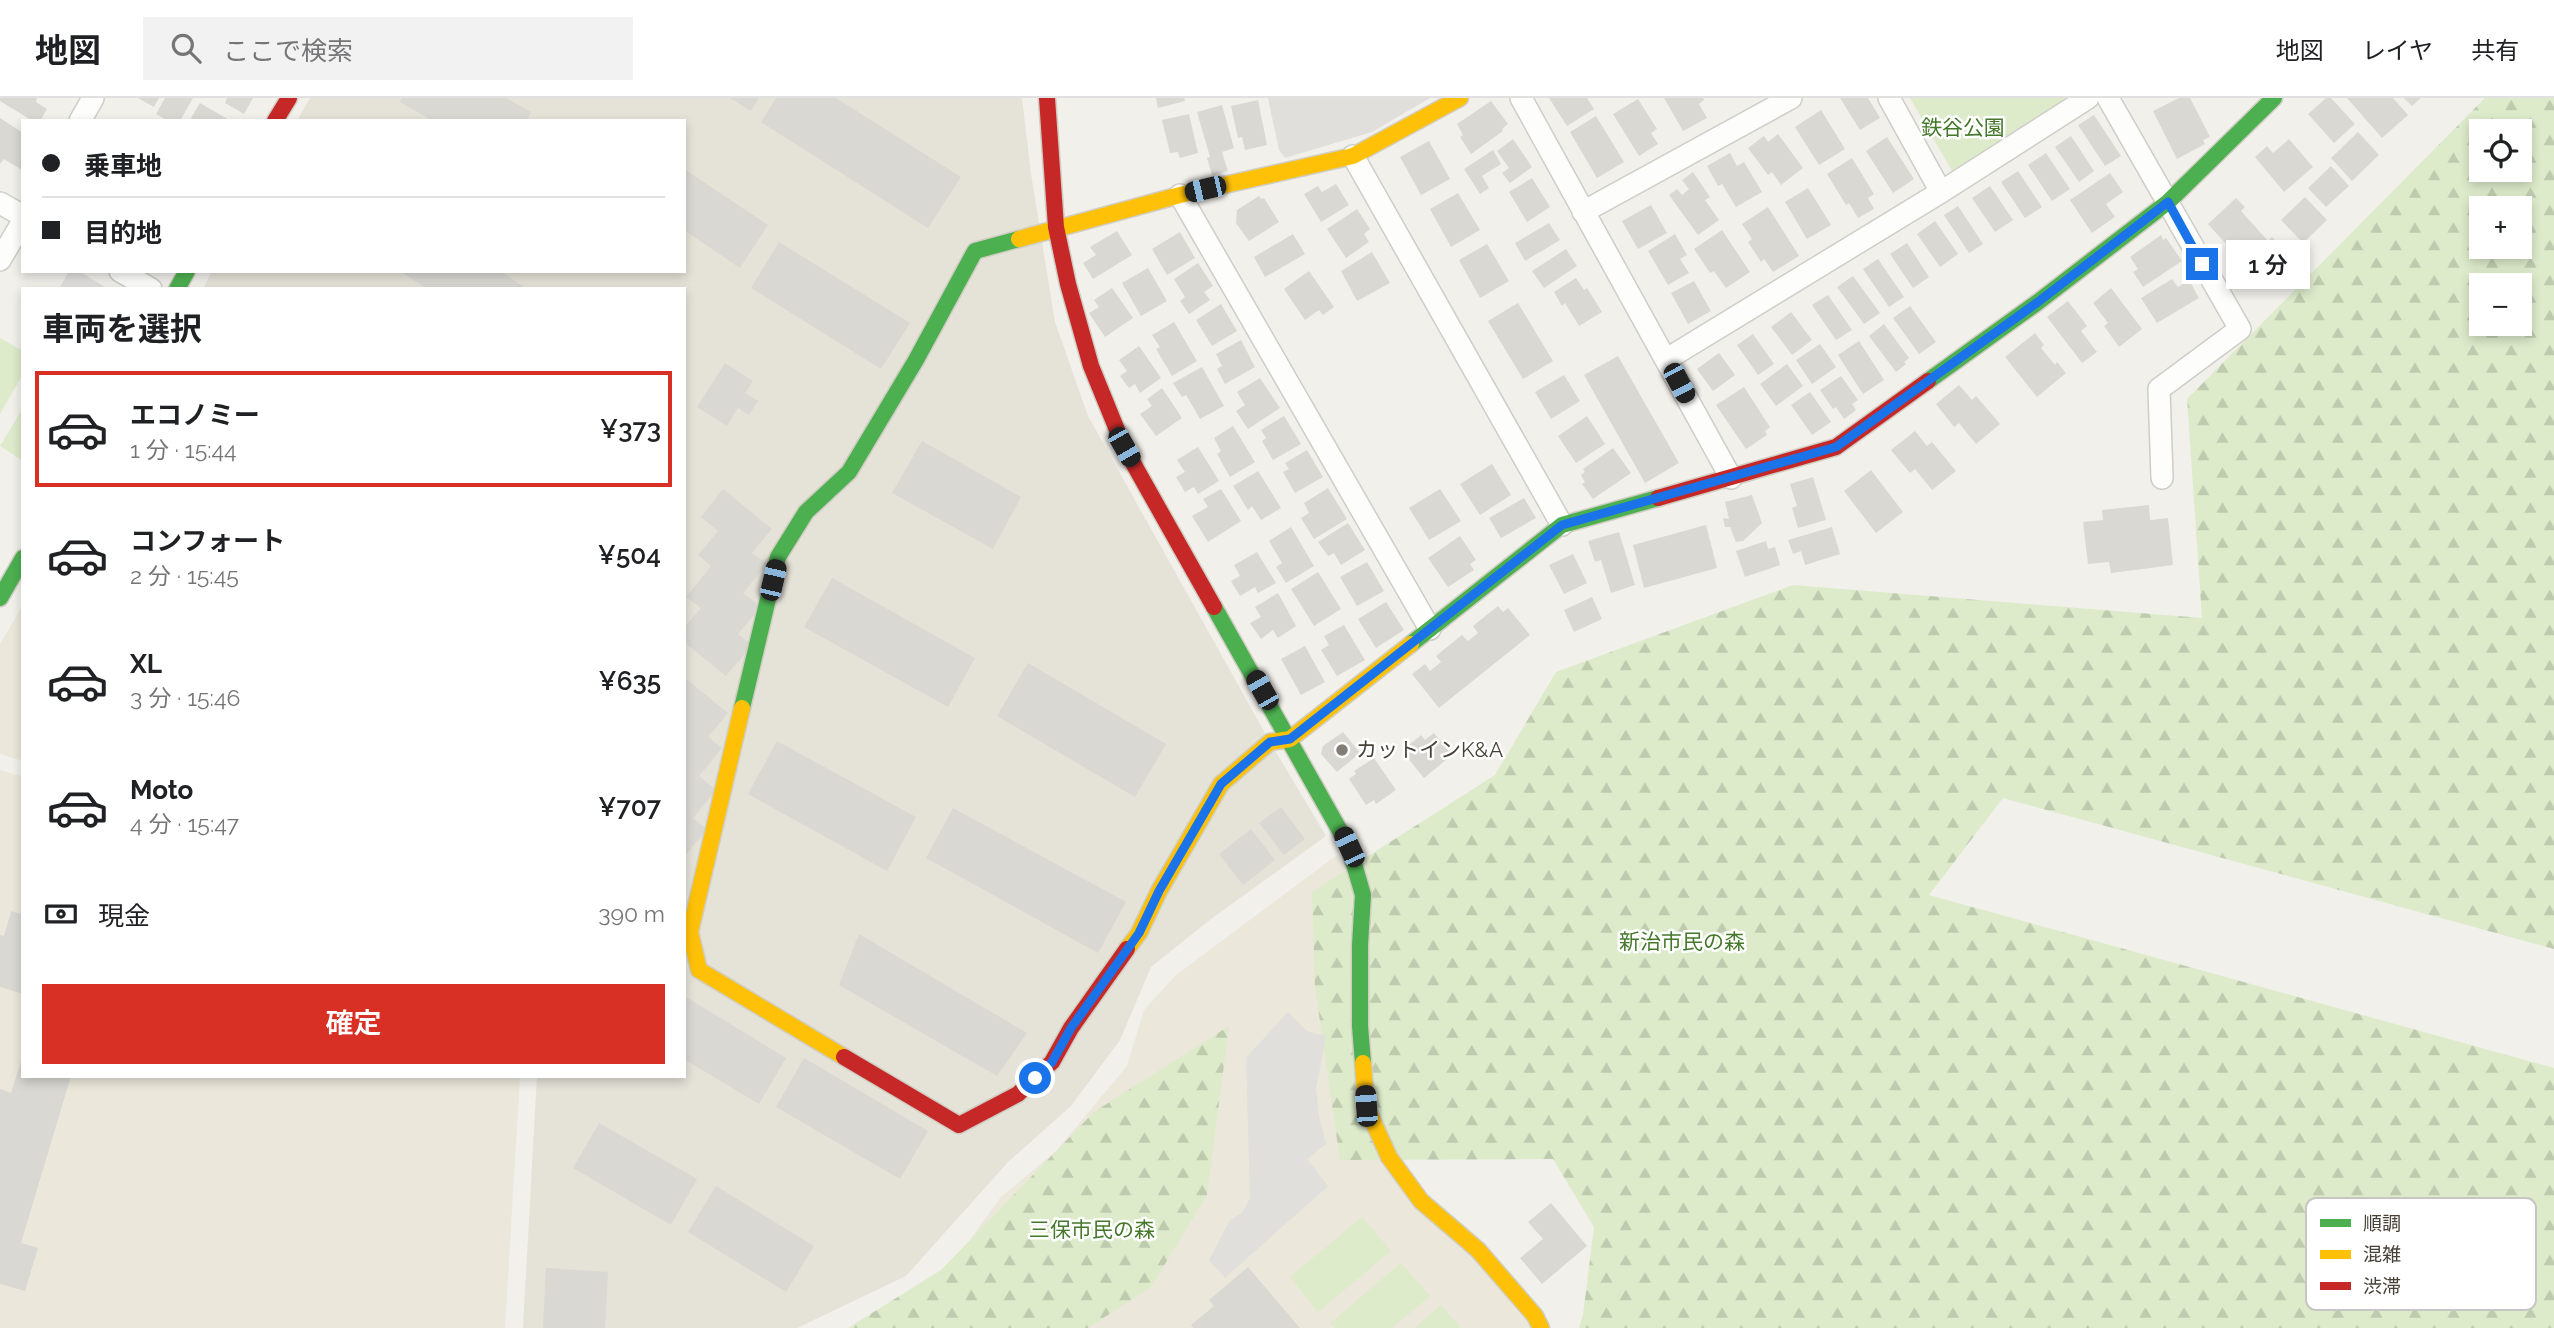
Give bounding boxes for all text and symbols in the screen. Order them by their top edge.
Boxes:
search box [143,17,633,80]
icon: search [167,29,205,67]
text: 地図 [35,31,101,70]
text: ここで検索 [223,36,353,66]
text: 地図 [2276,36,2324,65]
text: レイヤ [2362,36,2433,65]
text: 共有 [2471,36,2519,65]
park label: 鉄谷公園 [1921,115,2005,140]
map controls [2469,119,2532,336]
button: locate [2469,119,2532,182]
text: 乗車地 [84,151,162,181]
car [1183,174,1228,204]
button: + [2469,196,2532,259]
text: 目的地 [84,218,162,248]
callout: 1 分 [2226,240,2310,288]
route end [2186,248,2218,280]
text: 1 分 [2248,251,2288,278]
button: − [2469,273,2532,336]
text: 車両を選択 [42,310,202,347]
car [1660,360,1699,406]
icon: car [46,398,109,461]
text: エコノミー [130,400,260,430]
text: ¥373 [600,414,661,444]
car [1105,424,1144,470]
text: 1 分 · 15:44 [130,436,237,463]
icon: car [46,524,109,587]
text: コンフォート [130,526,285,556]
text: ¥504 [598,540,661,570]
car [759,557,788,603]
text: 2 分 · 15:45 [130,562,239,589]
text: XL [130,649,162,679]
icon: car [46,650,109,713]
text: ¥635 [599,666,661,696]
car [1243,667,1282,713]
text: 3 分 · 15:46 [130,684,240,711]
place label: カットインK&A [1356,737,1503,762]
marker: カットインK&A [1334,742,1350,758]
text: Moto [130,775,193,805]
icon: car [46,776,109,839]
text: ¥707 [598,792,661,822]
text: 4 分 · 15:47 [130,810,239,837]
car [1331,824,1368,870]
icon: cash [42,895,80,933]
text: 390 m [598,900,665,927]
text: 現金 [98,901,150,931]
park label: 新治市民の森 [1619,929,1745,954]
button: 確定 [42,984,665,1064]
route start [1019,1062,1051,1094]
car [1355,1084,1378,1128]
legend [2306,1198,2536,1310]
text: 順調 [2363,1212,2401,1234]
park label: 三保市民の森 [1029,1217,1155,1242]
text: 混雑 [2363,1243,2401,1265]
text: 渋滞 [2363,1275,2401,1297]

